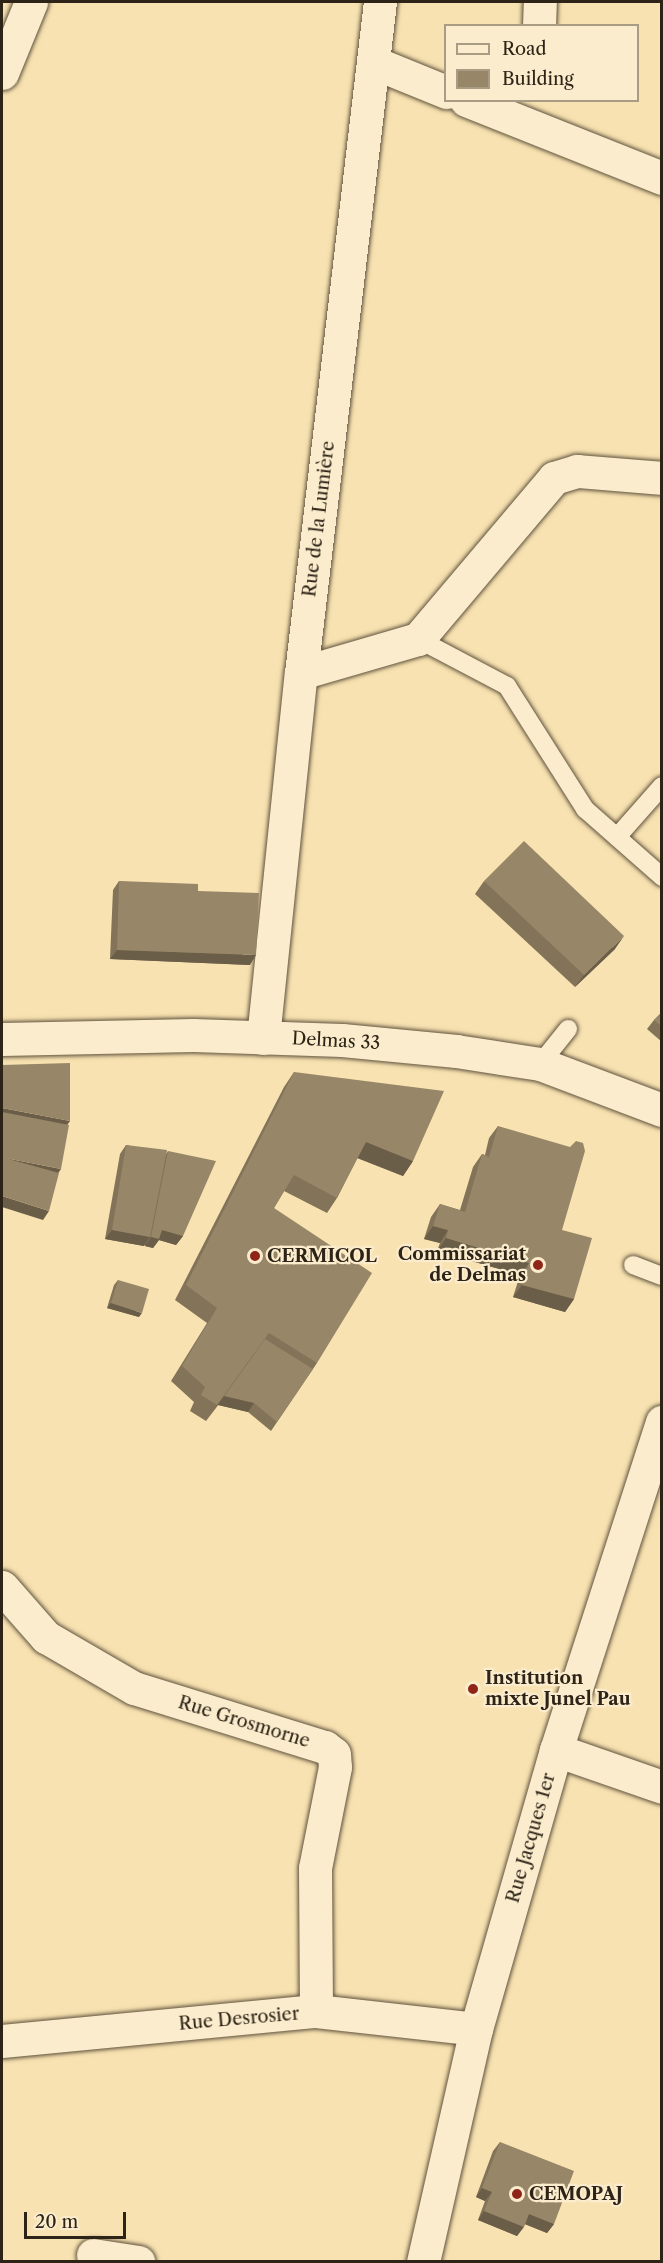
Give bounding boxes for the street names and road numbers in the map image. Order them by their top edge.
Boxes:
street label: Rue de la Lumière [299,440,339,598]
street label: Delmas 33 [291,1028,381,1054]
street label: Rue Grosmorne [176,1692,312,1752]
street label: Rue Jacques 1er [502,1771,560,1905]
street label: Rue Desrosier [178,2003,300,2035]

